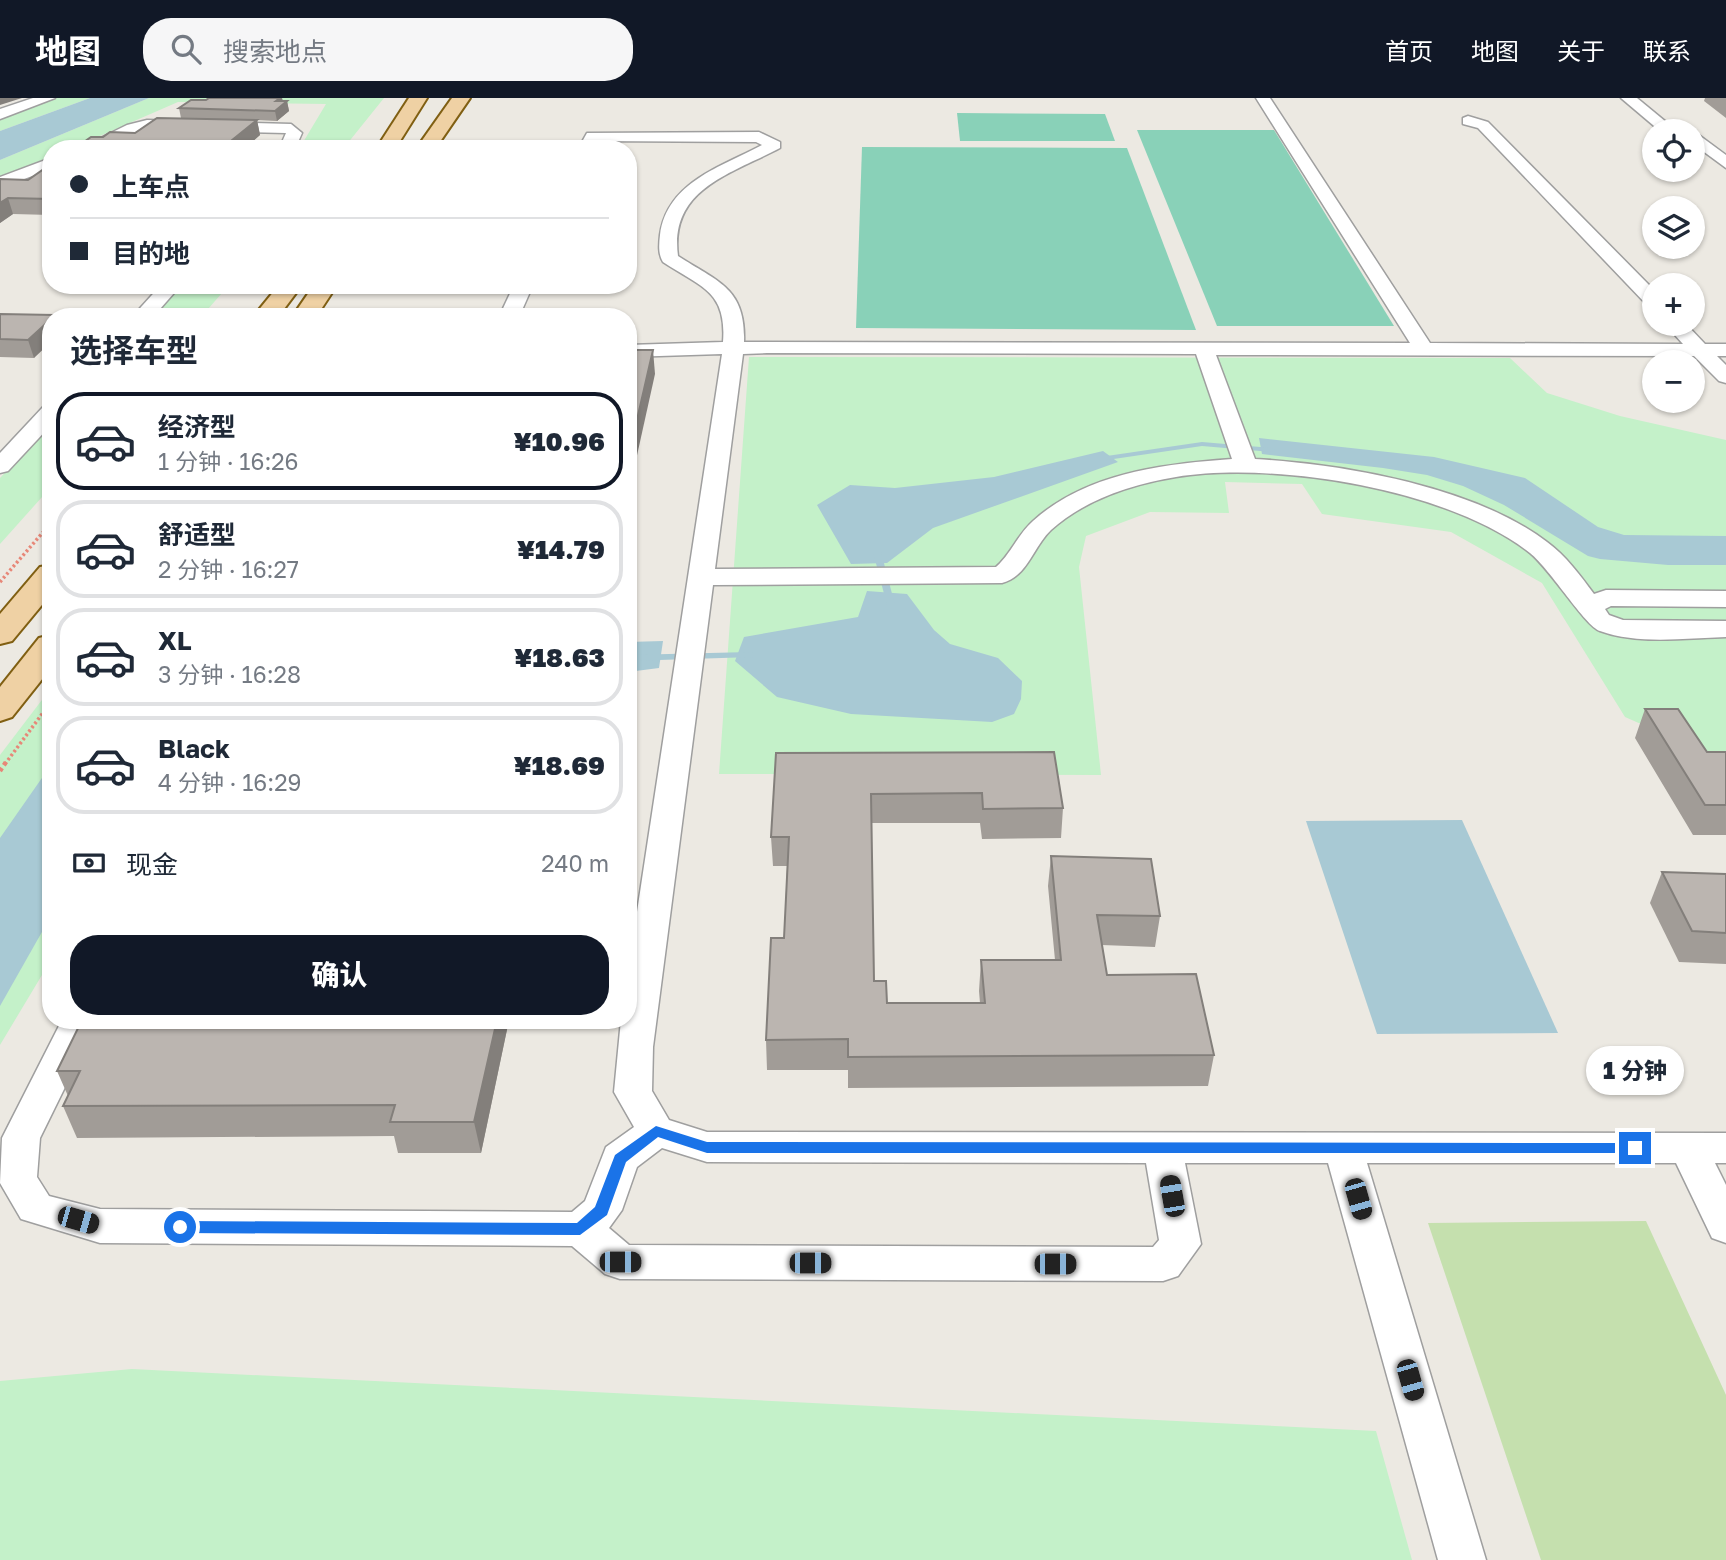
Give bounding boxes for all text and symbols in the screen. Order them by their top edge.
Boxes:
search box [143,18,633,81]
icon: search [167,30,205,68]
text: 地图 [35,31,101,70]
text: 搜索地点 [223,36,327,67]
text: 首页 [1385,36,1433,65]
text: 地图 [1471,36,1519,65]
text: 关于 [1557,36,1605,65]
text: 联系 [1643,36,1691,65]
map controls [1642,119,1705,413]
button: locate [1642,119,1705,182]
text: 上车点 [112,171,190,202]
button: layers [1642,196,1705,259]
text: 目的地 [112,238,190,269]
button: + [1642,273,1705,336]
text: 选择车型 [70,331,198,369]
button: − [1642,350,1705,413]
icon: car [74,410,137,473]
text: 经济型 [158,411,236,442]
text: ¥10.96 [513,426,605,457]
text: 1 分钟 · 16:26 [158,447,299,475]
icon: car [74,518,137,581]
text: 舒适型 [158,519,236,550]
text: ¥14.79 [517,534,605,565]
text: 2 分钟 · 16:27 [158,555,299,583]
text: XL [158,625,192,656]
icon: car [74,626,137,689]
text: ¥18.63 [514,642,605,673]
text: 3 分钟 · 16:28 [158,660,301,688]
text: Black [158,733,230,764]
icon: car [74,734,137,797]
text: ¥18.69 [514,750,605,781]
text: 4 分钟 · 16:29 [158,768,301,796]
icon: cash [70,844,108,882]
text: 现金 [126,849,178,880]
text: 240 m [541,849,609,877]
button: 确认 [70,935,609,1015]
callout: 1 分钟 [1586,1046,1684,1096]
text: 1 分钟 [1603,1056,1667,1084]
route end [1619,1132,1651,1164]
car [1159,1173,1186,1219]
car [1343,1176,1374,1222]
car [55,1204,102,1236]
route start [164,1211,196,1243]
car [600,1252,642,1273]
car [790,1253,832,1274]
car [1035,1254,1077,1275]
car [1395,1357,1426,1403]

